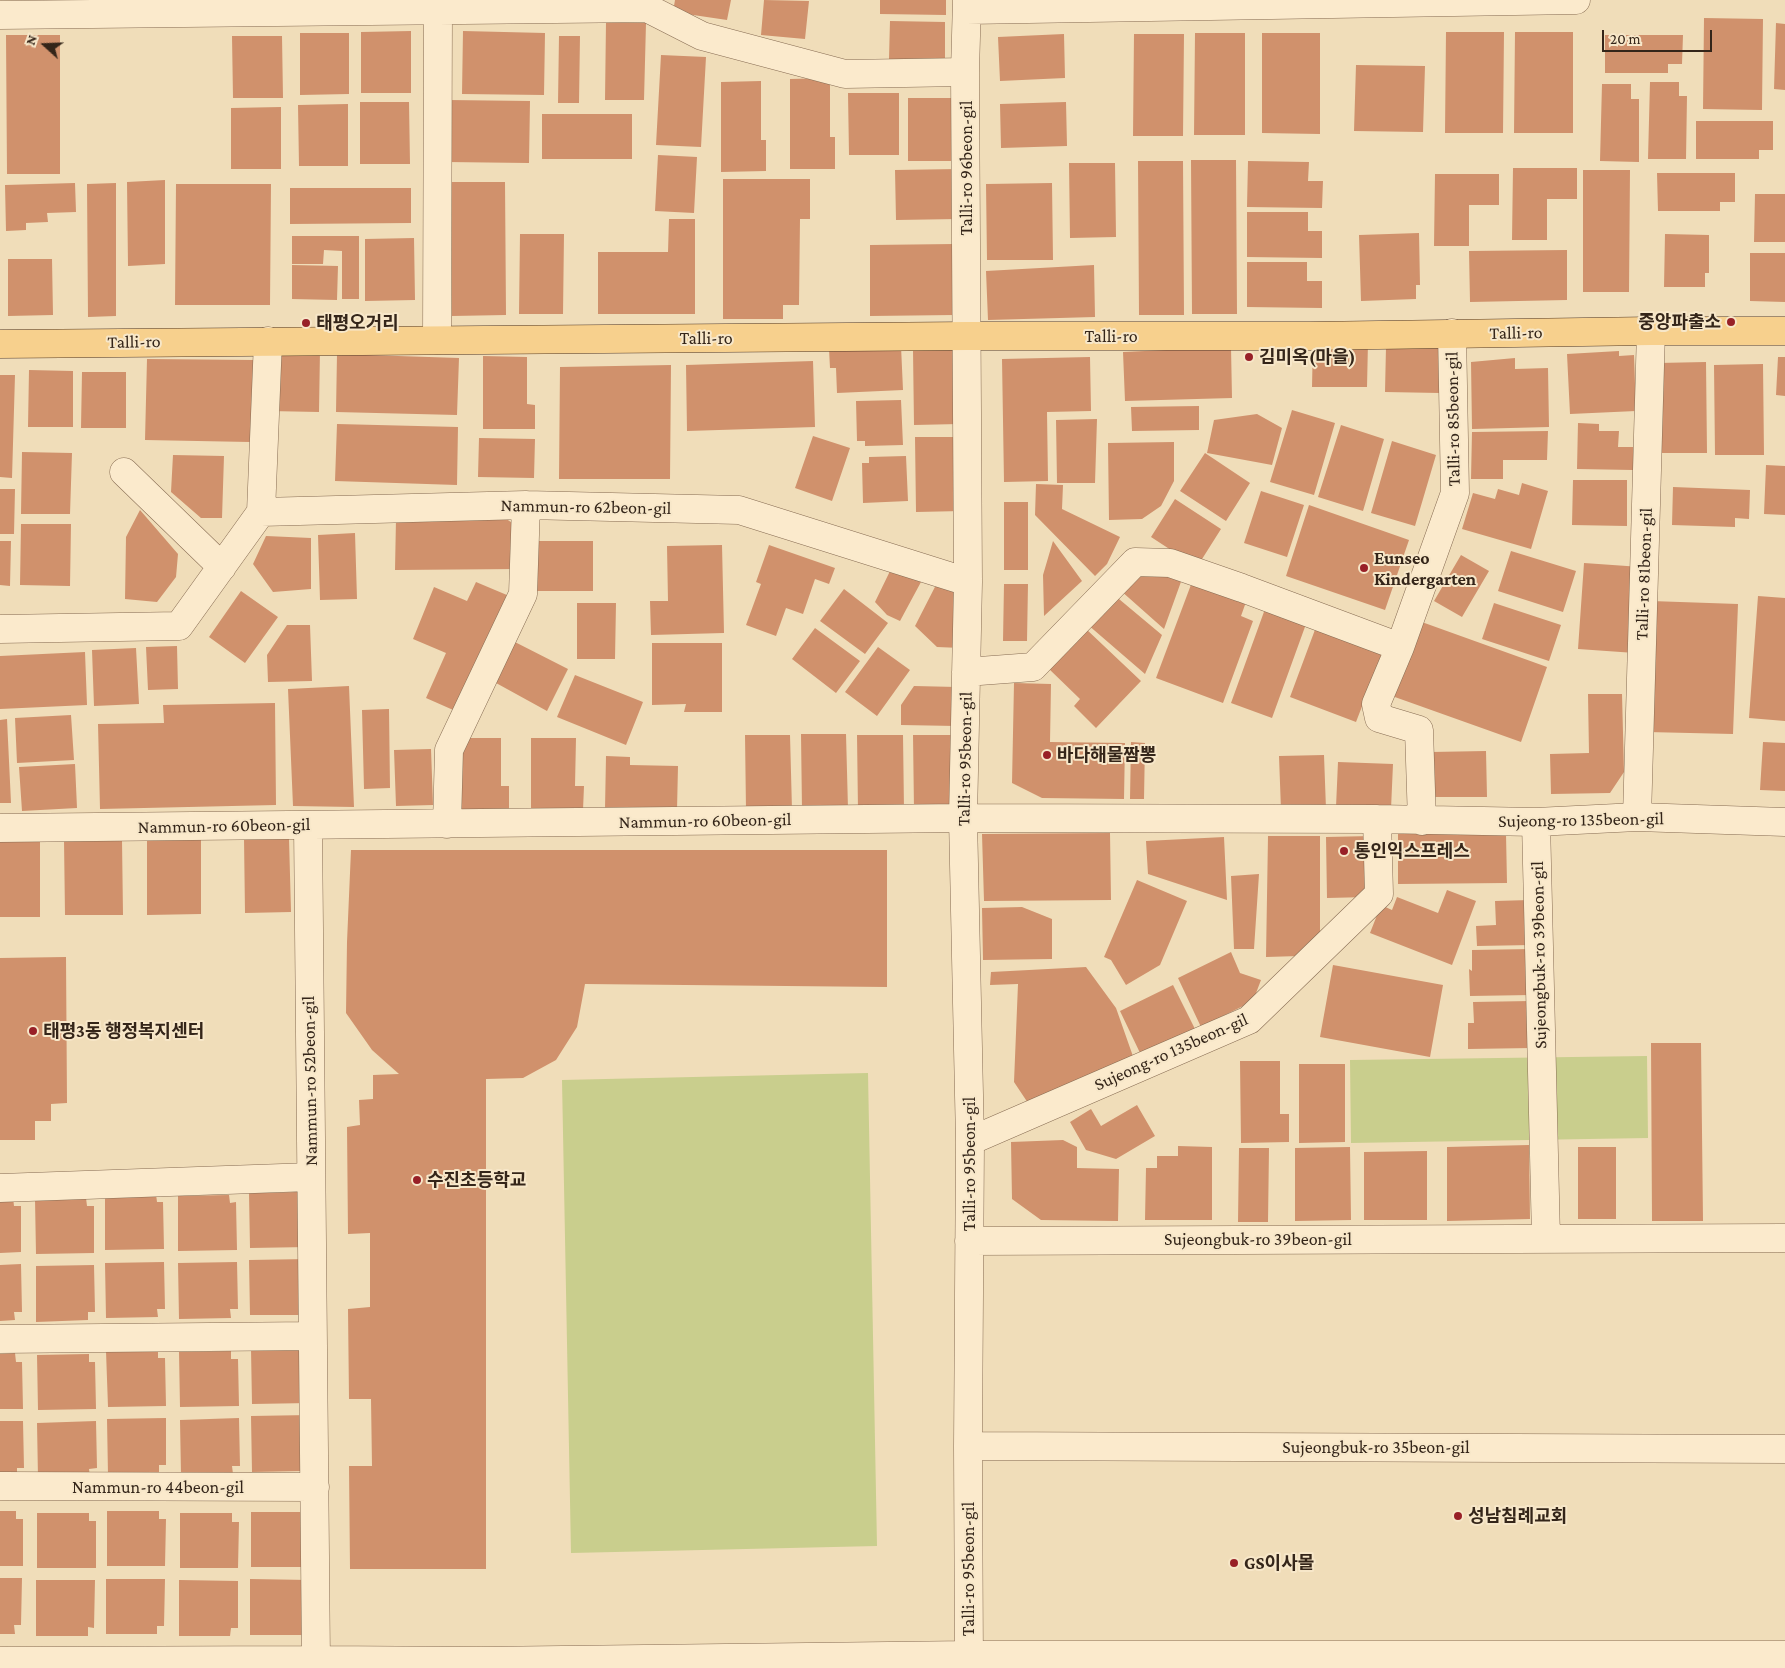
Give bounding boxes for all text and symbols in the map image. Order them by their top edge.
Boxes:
north arrow [20,20,70,70]
scale bar [1605,20,1715,52]
text: 20 m [1610,31,1641,47]
text: N [22,33,40,47]
street label: Talli-ro 96beon-gil [955,100,977,236]
place label: 중앙파출소 [1638,311,1721,333]
place label: 태평오거리 [316,312,399,334]
marker: 중앙파출소 [1725,316,1737,328]
marker: 태평오거리 [300,317,312,329]
street label: Talli-ro [1489,322,1543,344]
street label: Talli-ro [1084,325,1138,347]
street label: Talli-ro [679,327,733,349]
street label: Talli-ro [107,331,161,353]
place label: 김미옥(마을) [1259,346,1356,368]
marker: 김미옥(마을) [1243,351,1255,363]
street label: Talli-ro 85beon-gil [1441,351,1465,487]
street label: Nammun-ro 62beon-gil [500,495,672,519]
street label: Talli-ro 81beon-gil [1631,507,1657,641]
place label: Eunseo Kindergarten [1374,547,1476,590]
marker: Eunseo Kindergarten [1358,562,1370,574]
street label: Talli-ro 95beon-gil [953,692,977,826]
place label: 바다해물짬뽕 [1057,744,1156,766]
marker: 바다해물짬뽕 [1041,749,1053,761]
street label: Sujeong-ro 135beon-gil [1498,808,1664,832]
street label: Nammun-ro 60beon-gil [618,809,792,833]
street label: Nammun-ro 60beon-gil [137,814,311,838]
place label: 통인익스프레스 [1354,840,1470,862]
marker: 통인익스프레스 [1338,845,1350,857]
street label: Sujeongbuk-ro 39beon-gil [1527,861,1551,1049]
street label: Nammun-ro 52beon-gil [298,996,322,1166]
street label: Sujeong-ro 135beon-gil [1091,1008,1251,1096]
place label: 태평3동 행정복지센터 [43,1020,204,1042]
marker: 태평3동 행정복지센터 [27,1025,39,1037]
street label: Talli-ro 95beon-gil [958,1097,980,1231]
place label: 수진초등학교 [427,1169,526,1191]
marker: 수진초등학교 [411,1174,423,1186]
street label: Sujeongbuk-ro 39beon-gil [1164,1228,1352,1250]
street label: Sujeongbuk-ro 35beon-gil [1282,1436,1470,1458]
street label: Nammun-ro 44beon-gil [72,1476,244,1498]
street label: Talli-ro 95beon-gil [957,1502,979,1636]
place label: 성남침례교회 [1468,1505,1567,1527]
marker: 성남침례교회 [1452,1510,1464,1522]
place label: GS이사몰 [1244,1552,1314,1574]
marker: GS이사몰 [1228,1557,1240,1569]

